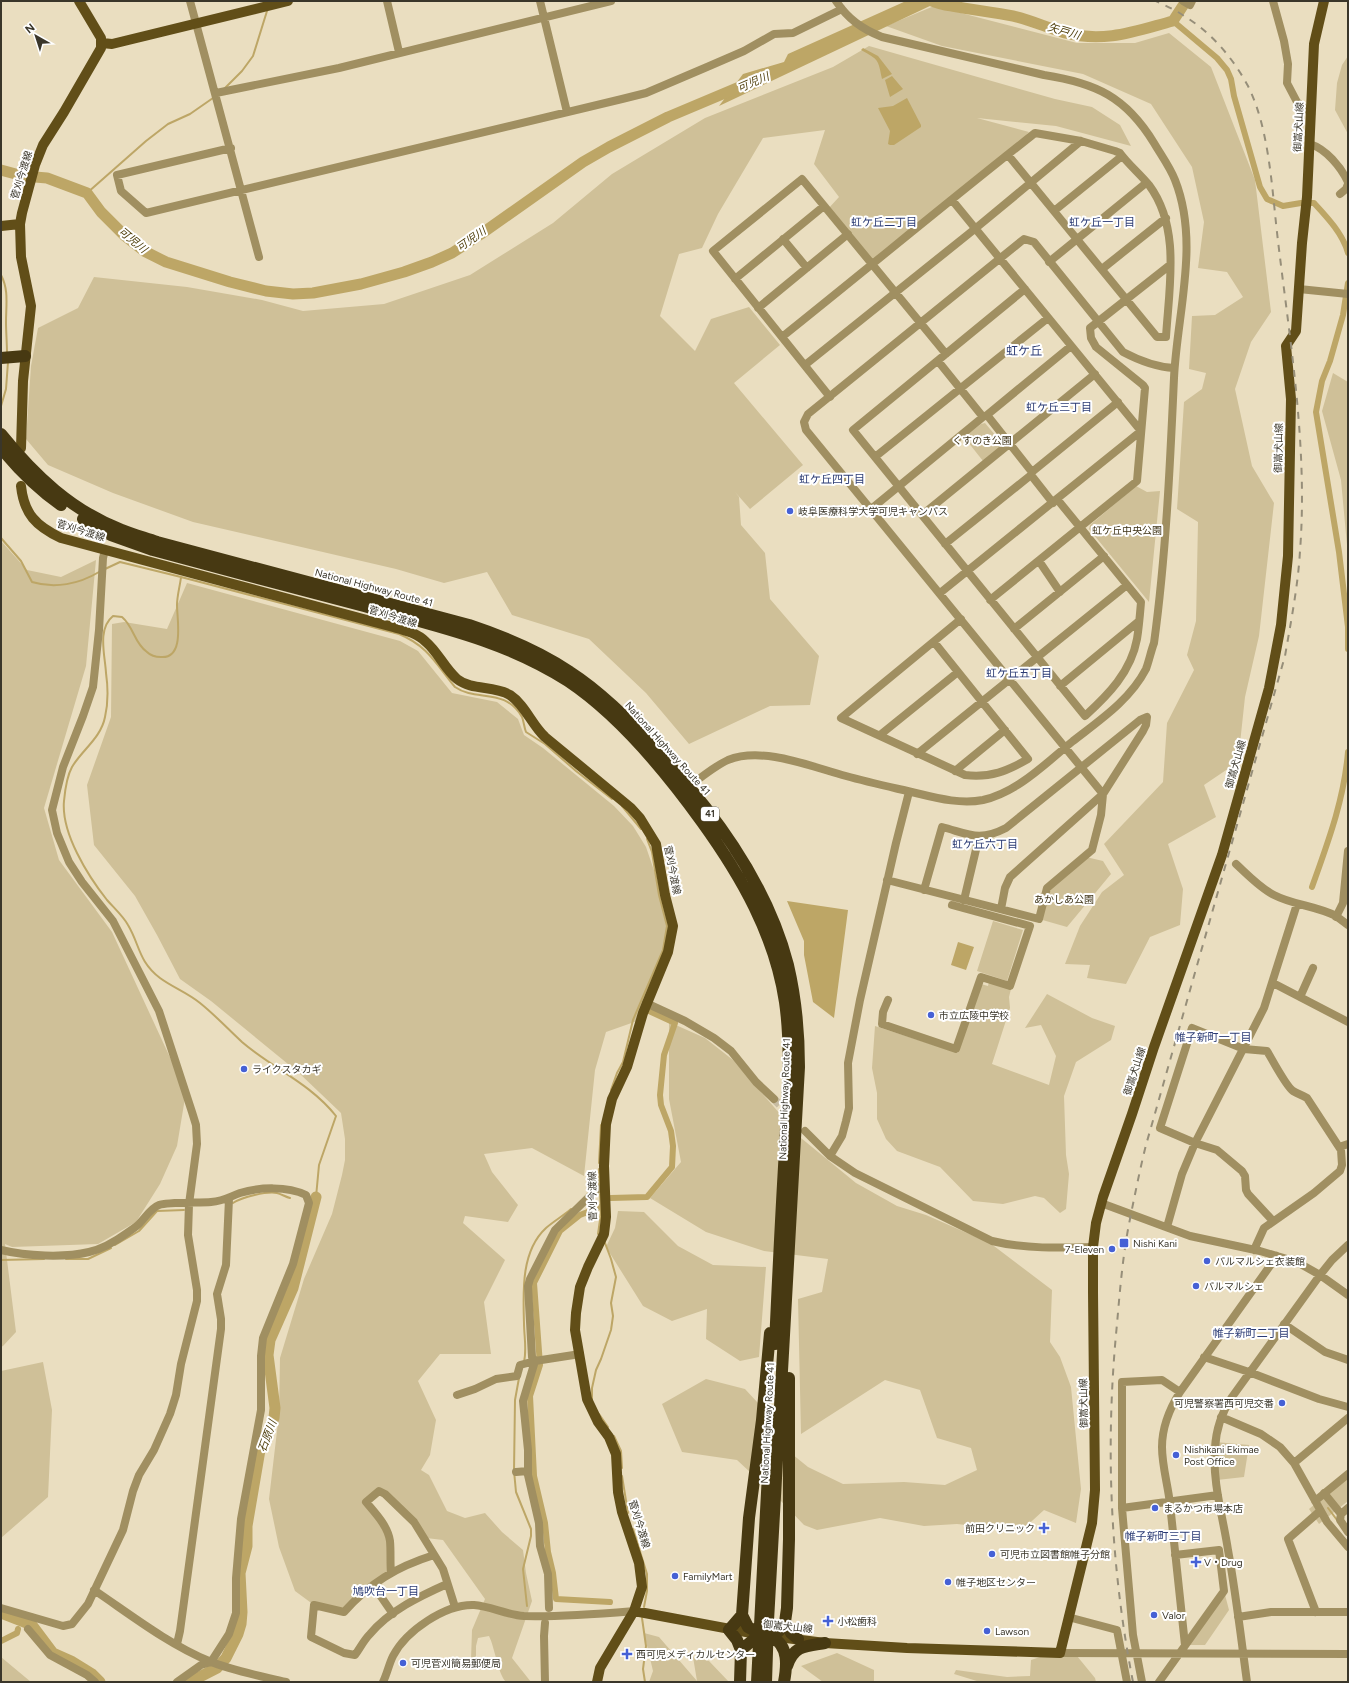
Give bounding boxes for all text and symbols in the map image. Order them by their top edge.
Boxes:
north arrow [16,16,56,56]
text: N [23,21,37,36]
water label: 矢戸川 [1046,21,1082,43]
water label: 可児川 [735,70,772,95]
street label: 御嵩犬山線 [1291,102,1306,152]
street label: 菅刈今渡線 [8,149,35,201]
district label: 虹ケ丘二丁目 [851,216,917,229]
district label: 虹ケ丘一丁目 [1069,216,1135,229]
water label: 可児川 [454,224,489,254]
water label: 可児川 [116,225,150,257]
district label: 虹ケ丘 [1006,344,1042,358]
district label: 虹ケ丘三丁目 [1026,401,1092,414]
street label: 御嵩犬山線 [1272,423,1285,473]
park label: くすのき公園 [952,434,1012,447]
district label: 虹ケ丘四丁目 [799,473,865,486]
place label: 岐阜医療科学大学可児キャンパス [798,505,948,518]
marker: 岐阜医療科学大学可児キャンパス [785,506,795,516]
street label: 菅刈今渡線 [55,517,107,544]
park label: 虹ケ丘中央公園 [1092,524,1162,537]
street label: National Highway Route 41 [314,565,434,609]
street label: 菅刈今渡線 [367,603,419,630]
district label: 虹ケ丘五丁目 [986,667,1052,680]
street label: National Highway Route 41 [622,699,713,798]
street label: 御嵩犬山線 [1222,738,1249,790]
road number: 41 [701,807,719,821]
district label: 虹ケ丘六丁目 [952,838,1018,851]
street label: 菅刈今渡線 [661,844,684,896]
park label: あかしあ公園 [1034,893,1094,906]
place label: 市立広陵中学校 [939,1009,1009,1022]
marker: 市立広陵中学校 [926,1010,936,1020]
district label: 帷子新町一丁目 [1175,1031,1252,1044]
street label: National Highway Route 41 [776,1038,793,1160]
street label: 御嵩犬山線 [1121,1045,1148,1097]
place label: ライクスタカギ [252,1063,322,1076]
marker: ライクスタカギ [239,1064,249,1074]
street label: 菅刈今渡線 [586,1171,599,1221]
marker: Nishi Kani [1118,1237,1130,1249]
place label: Nishi Kani [1133,1237,1177,1250]
place label: 7-Eleven [1065,1243,1104,1256]
marker: 7-Eleven [1107,1244,1117,1254]
place label: パルマルシェ衣装館 [1215,1255,1305,1268]
marker: パルマルシェ衣装館 [1202,1256,1212,1266]
place label: パルマルシェ [1204,1280,1264,1293]
marker: パルマルシェ [1191,1281,1201,1291]
district label: 帷子新町二丁目 [1213,1327,1290,1340]
street label: National Highway Route 41 [758,1362,777,1484]
street label: 御嵩犬山線 [1077,1378,1090,1428]
place label: 可児警察署西可児交番 [1174,1397,1274,1410]
marker: 可児警察署西可児交番 [1277,1398,1287,1408]
water label: 石原川 [256,1418,280,1454]
place label: Nishikani Ekimae Post Office [1184,1443,1260,1468]
marker: Nishikani Ekimae Post Office [1171,1450,1181,1460]
street label: 菅刈今渡線 [626,1498,653,1550]
place label: まるかつ市場本店 [1163,1502,1243,1515]
marker: まるかつ市場本店 [1150,1503,1160,1513]
place label: 前田クリニック [965,1522,1035,1535]
marker: 前田クリニック [1038,1522,1050,1534]
district label: 帷子新町三丁目 [1125,1530,1202,1543]
place label: 可児市立図書館帷子分館 [1000,1548,1110,1561]
marker: 可児市立図書館帷子分館 [987,1549,997,1559]
place label: V・Drug [1204,1556,1243,1569]
marker: V・Drug [1191,1557,1201,1567]
place label: FamilyMart [683,1570,733,1583]
marker: FamilyMart [670,1571,680,1581]
place label: 帷子地区センター [956,1576,1036,1589]
marker: 帷子地区センター [943,1577,953,1587]
district label: 鳩吹台一丁目 [353,1585,419,1598]
place label: Valor [1162,1609,1186,1622]
marker: Valor [1149,1610,1159,1620]
marker: 小松歯科 [822,1615,834,1627]
place label: 小松歯科 [837,1615,877,1628]
street label: 御嵩犬山線 [762,1617,813,1636]
place label: Lawson [995,1625,1030,1638]
marker: Lawson [982,1626,992,1636]
marker: 西可児メディカルセンター [621,1648,633,1660]
place label: 西可児メディカルセンター [636,1648,755,1661]
place label: 可児菅刈簡易郵便局 [411,1657,501,1670]
marker: 可児菅刈簡易郵便局 [398,1658,408,1668]

